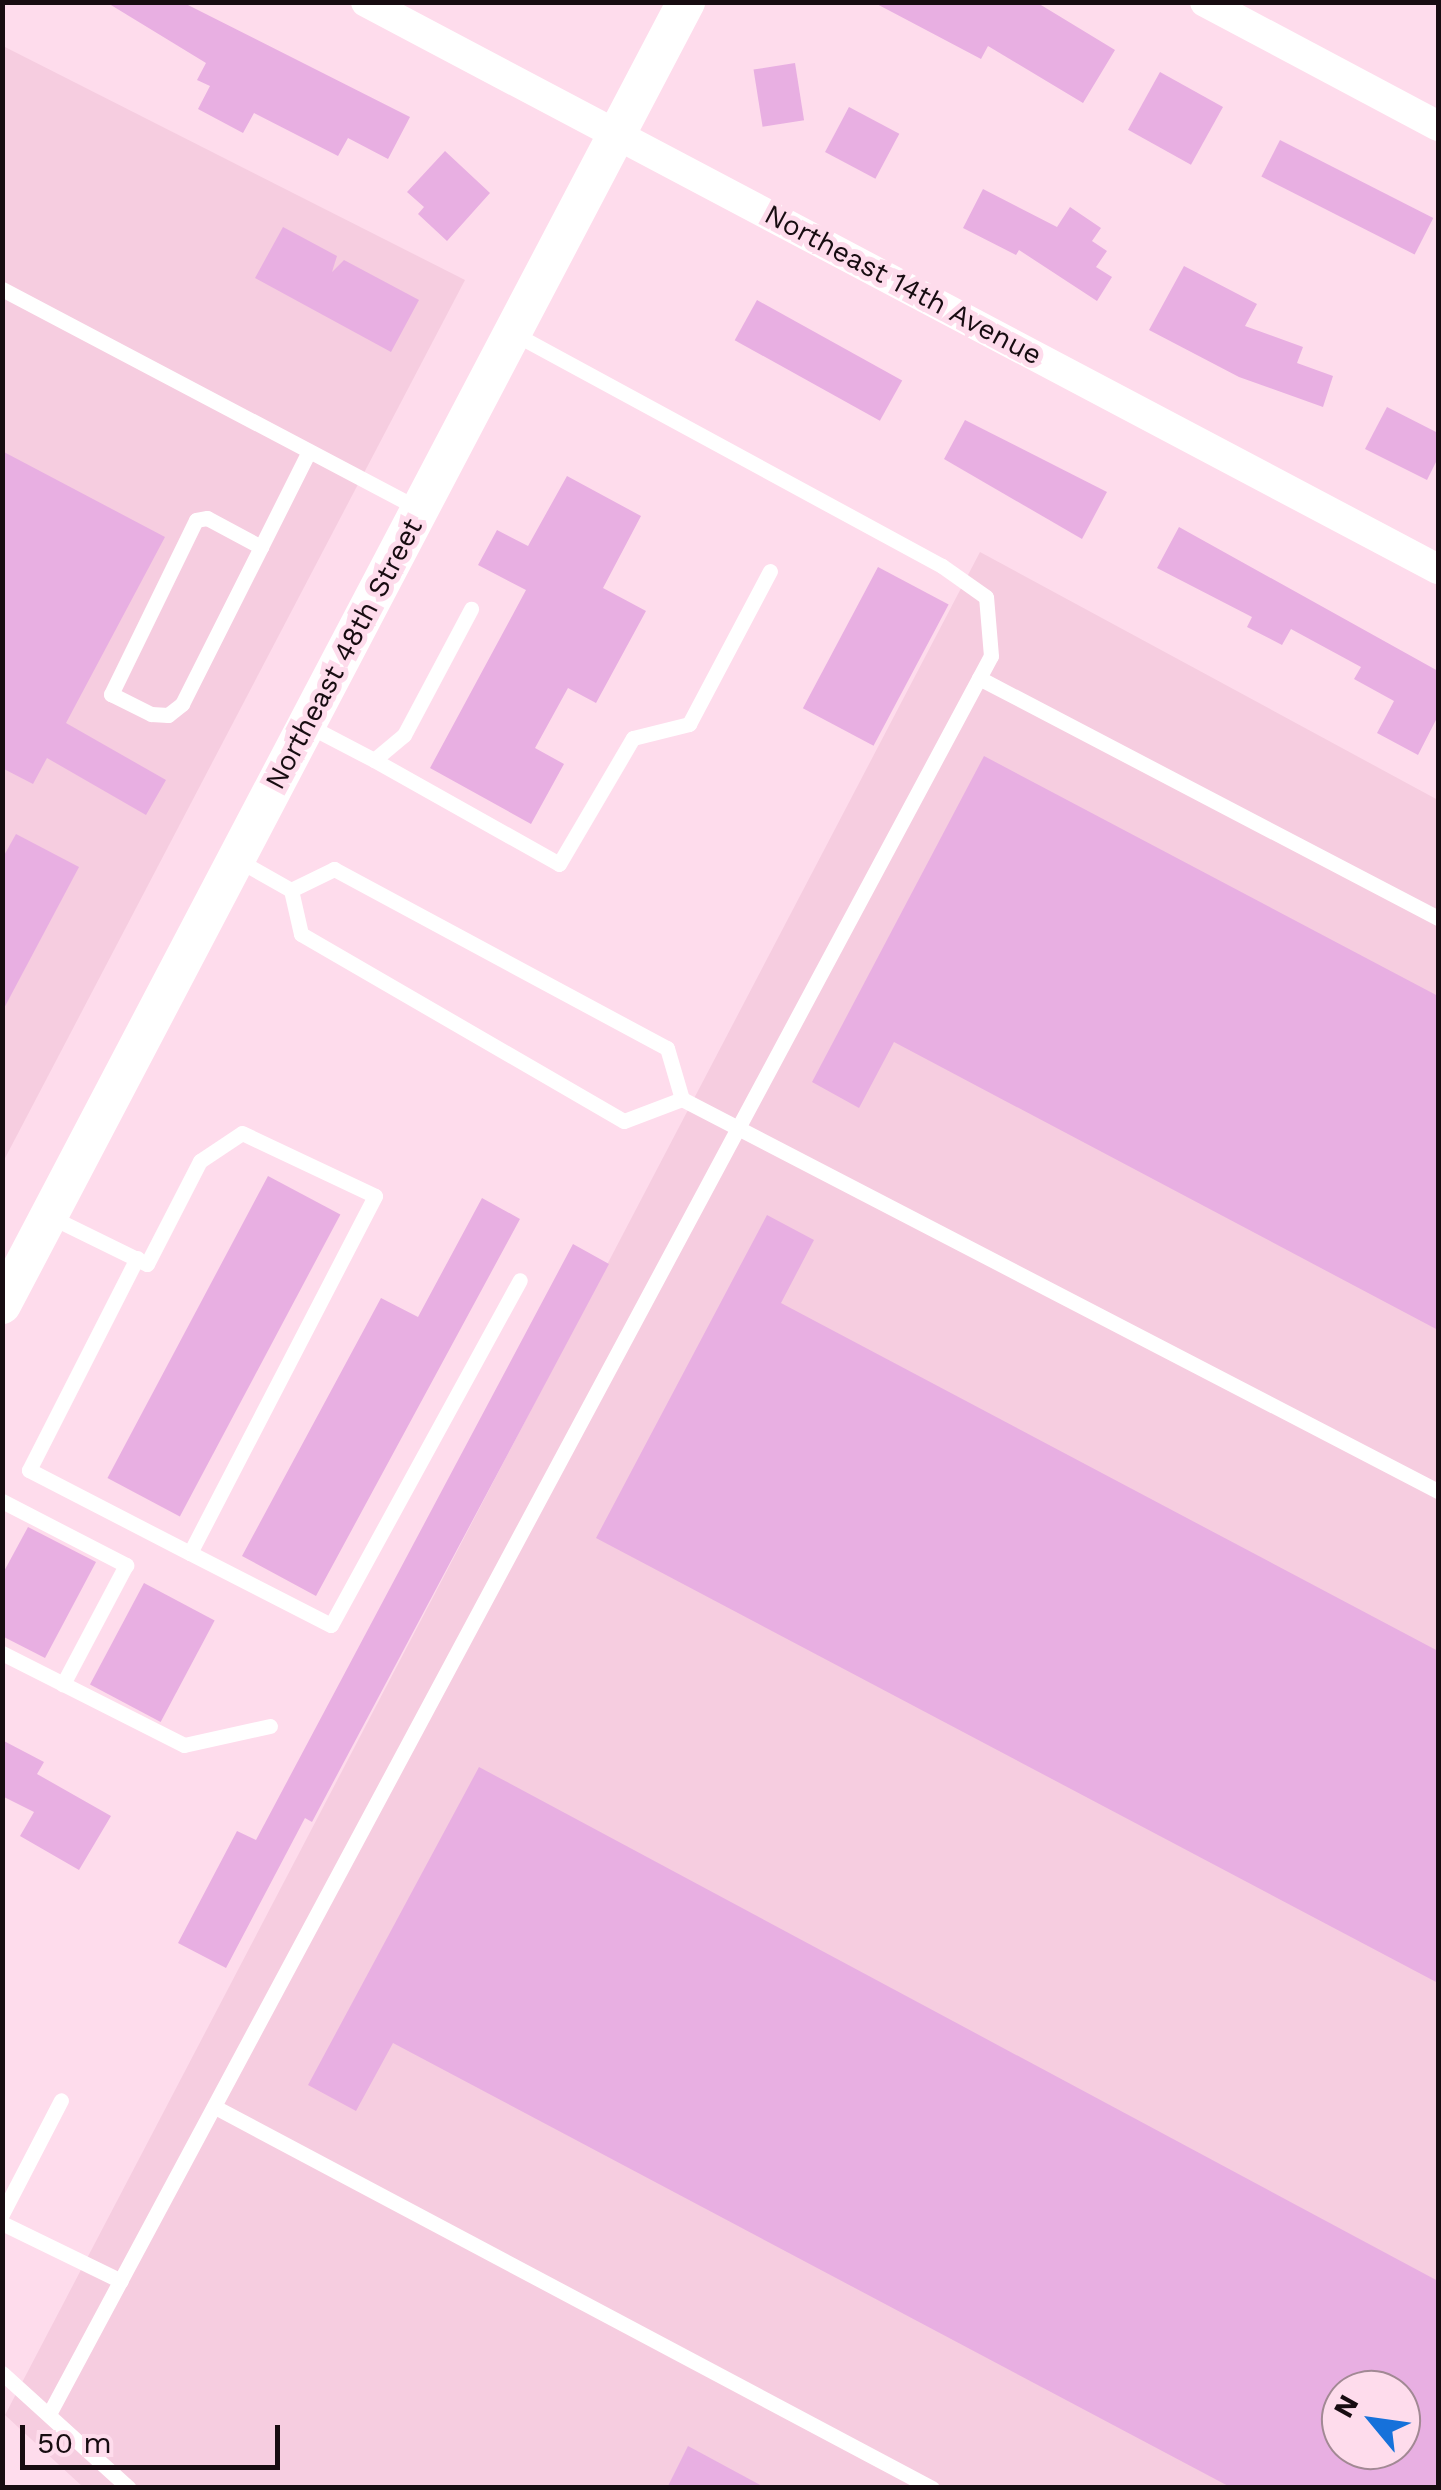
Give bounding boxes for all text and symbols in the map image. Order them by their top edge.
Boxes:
street label: Northeast 14th Avenue [758,197,1048,373]
street label: Northeast 48th Street [258,513,430,795]
north arrow [1321,2370,1421,2470]
text: N [1327,2389,1366,2423]
scale bar [25,2405,285,2467]
text: 50 m [37,2425,112,2460]

